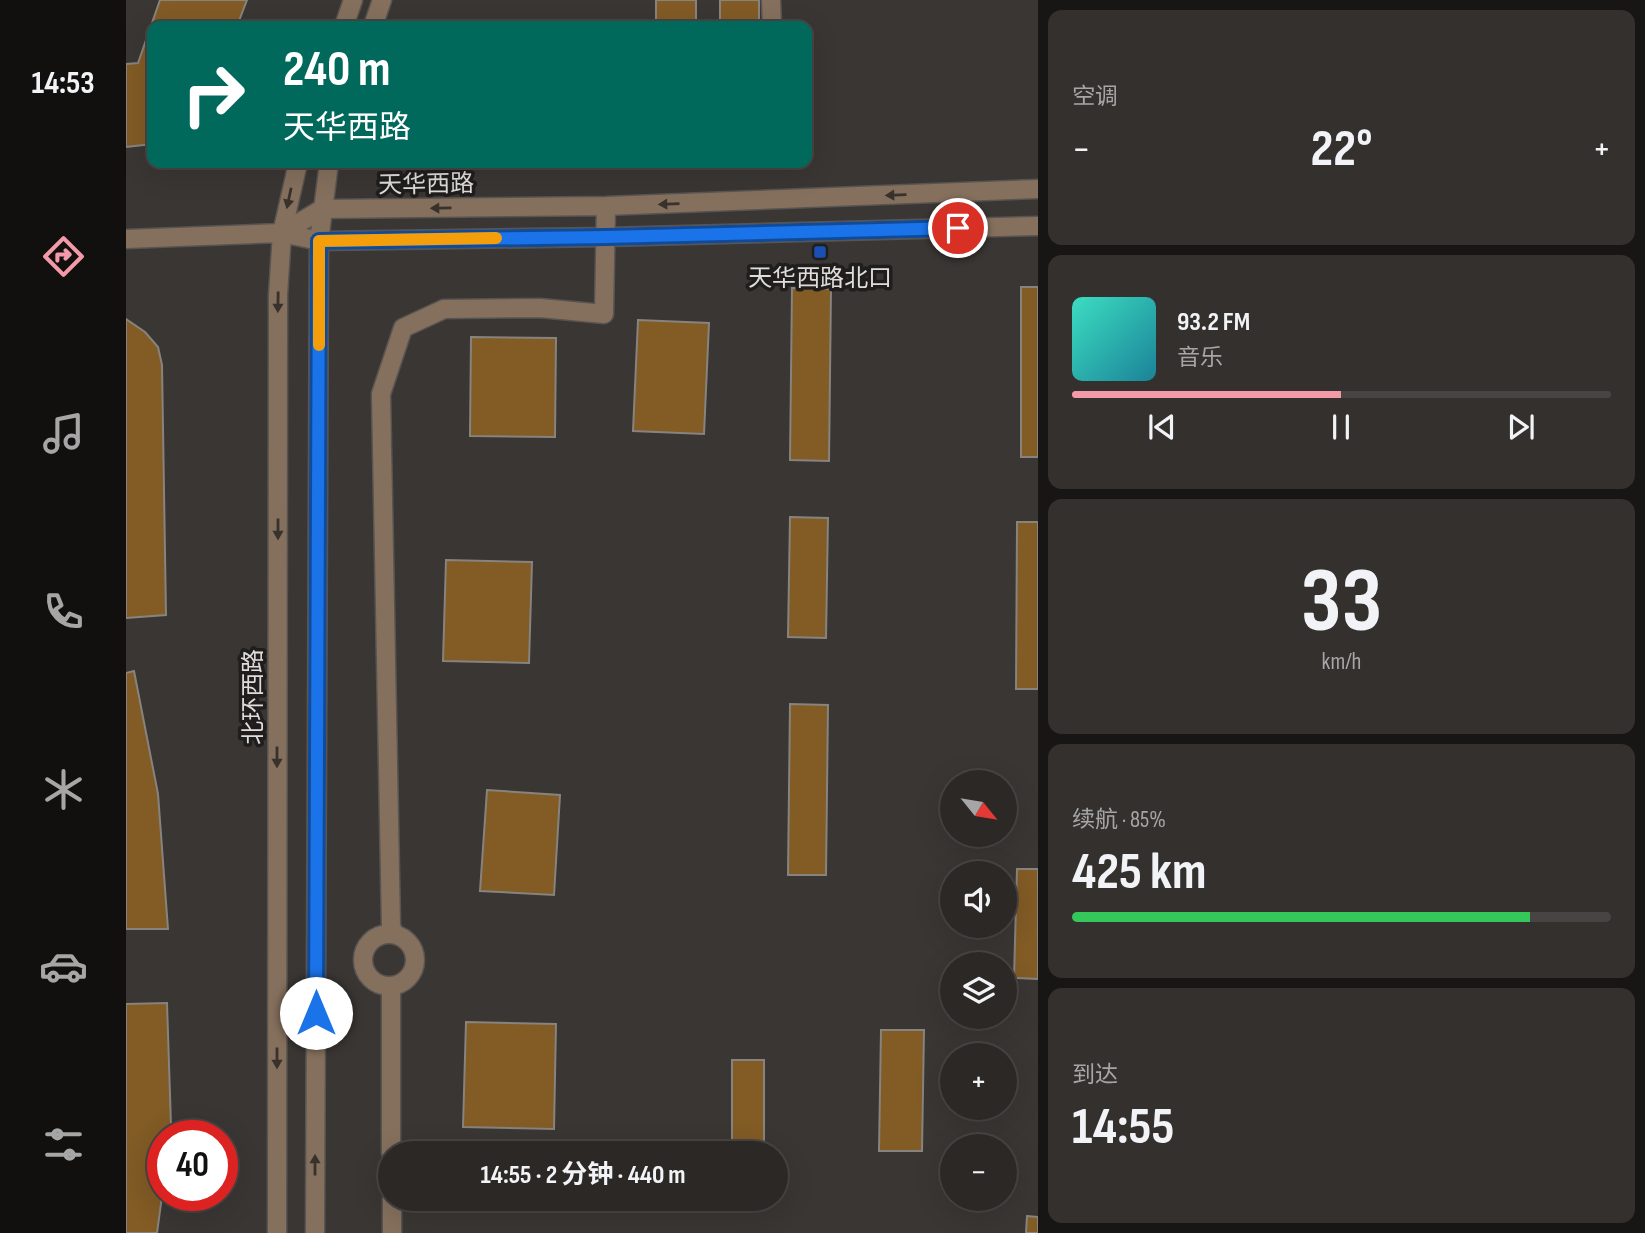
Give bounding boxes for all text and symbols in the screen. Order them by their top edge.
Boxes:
text: 240 m [283,41,391,100]
icon: right [168,49,259,140]
text: 14:53 [31,64,95,103]
text: 空调 [1072,83,1118,111]
text: 天华西路 [283,109,411,148]
text: 22° [1310,118,1373,181]
text: − [1072,127,1091,172]
text: + [1592,127,1611,172]
street label: 天华西路 [378,169,474,200]
one-way arrow [283,187,294,209]
one-way arrow [885,189,907,200]
one-way arrow [658,198,680,209]
pin [928,198,988,258]
one-way arrow [430,202,452,214]
icon: arrive [939,209,977,247]
icon: directions [39,232,88,281]
marker: 天华西路北口 [812,244,828,260]
place label: 天华西路北口 [748,264,892,293]
one-way arrow [272,291,284,313]
text: 93.2 FM [1177,307,1250,338]
text: 音乐 [1177,344,1223,372]
icon: previous [1143,408,1181,446]
icon: pause [1322,408,1360,446]
icon: next [1502,408,1540,446]
icon: music [39,409,88,458]
one-way arrow [272,518,284,540]
text: 33 [1301,548,1382,657]
icon: phone [39,587,88,636]
text: km/h [1322,648,1361,676]
street label: 北环西路 [239,649,268,745]
one-way arrow [271,746,283,768]
icon: climate [39,765,88,814]
north arrow [940,770,1017,847]
map controls [940,770,1017,1211]
text: 续航 · 85% [1072,806,1166,834]
text: 425 km [1072,841,1206,904]
button: sound [940,861,1017,938]
icon: car [39,942,88,991]
button: layers [940,952,1017,1029]
position arrow [279,976,353,1050]
button: + [940,1043,1017,1120]
one-way arrow [271,1047,283,1069]
text: 到达 [1072,1061,1118,1089]
text: 14:55 [1072,1096,1174,1159]
icon: filters [39,1120,88,1169]
speed limit sign: 40 [147,1120,238,1211]
button: − [940,1134,1017,1211]
one-way arrow [310,1154,321,1176]
text: 14:55 · 2 分钟 · 440 m [480,1160,686,1191]

